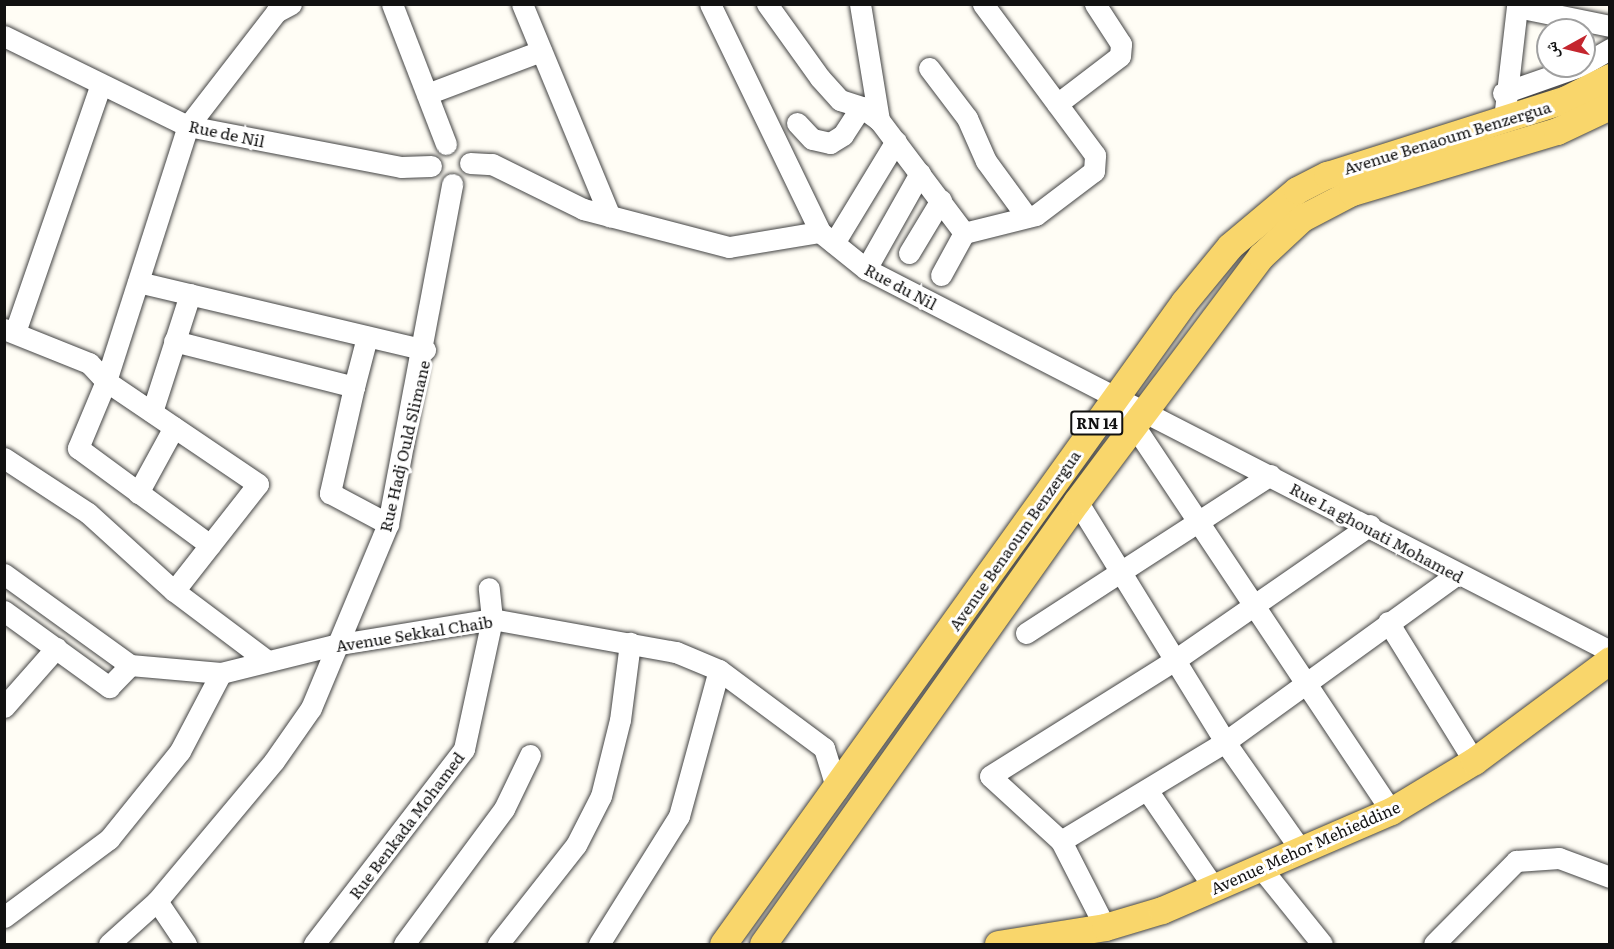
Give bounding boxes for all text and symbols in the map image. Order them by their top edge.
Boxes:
north arrow [1536,18,1596,78]
text: ش [1537,40,1563,60]
street label: Avenue Benaoum Benzergua [1341,96,1553,178]
street label: Rue de Nil [187,116,267,150]
street label: Rue du Nil [862,259,940,313]
street label: Rue Hadj Ould Slimane [375,358,433,534]
road number: RN 14 [1070,411,1124,435]
street label: Avenue Benaoum Benzergua [944,446,1084,634]
street label: Rue La ghouati Mohamed [1287,478,1467,586]
street label: Avenue Sekkal Chaib [334,611,494,655]
street label: Rue Benkada Mohamed [344,748,468,902]
street label: Avenue Mehor Mehieddine [1207,796,1403,898]

